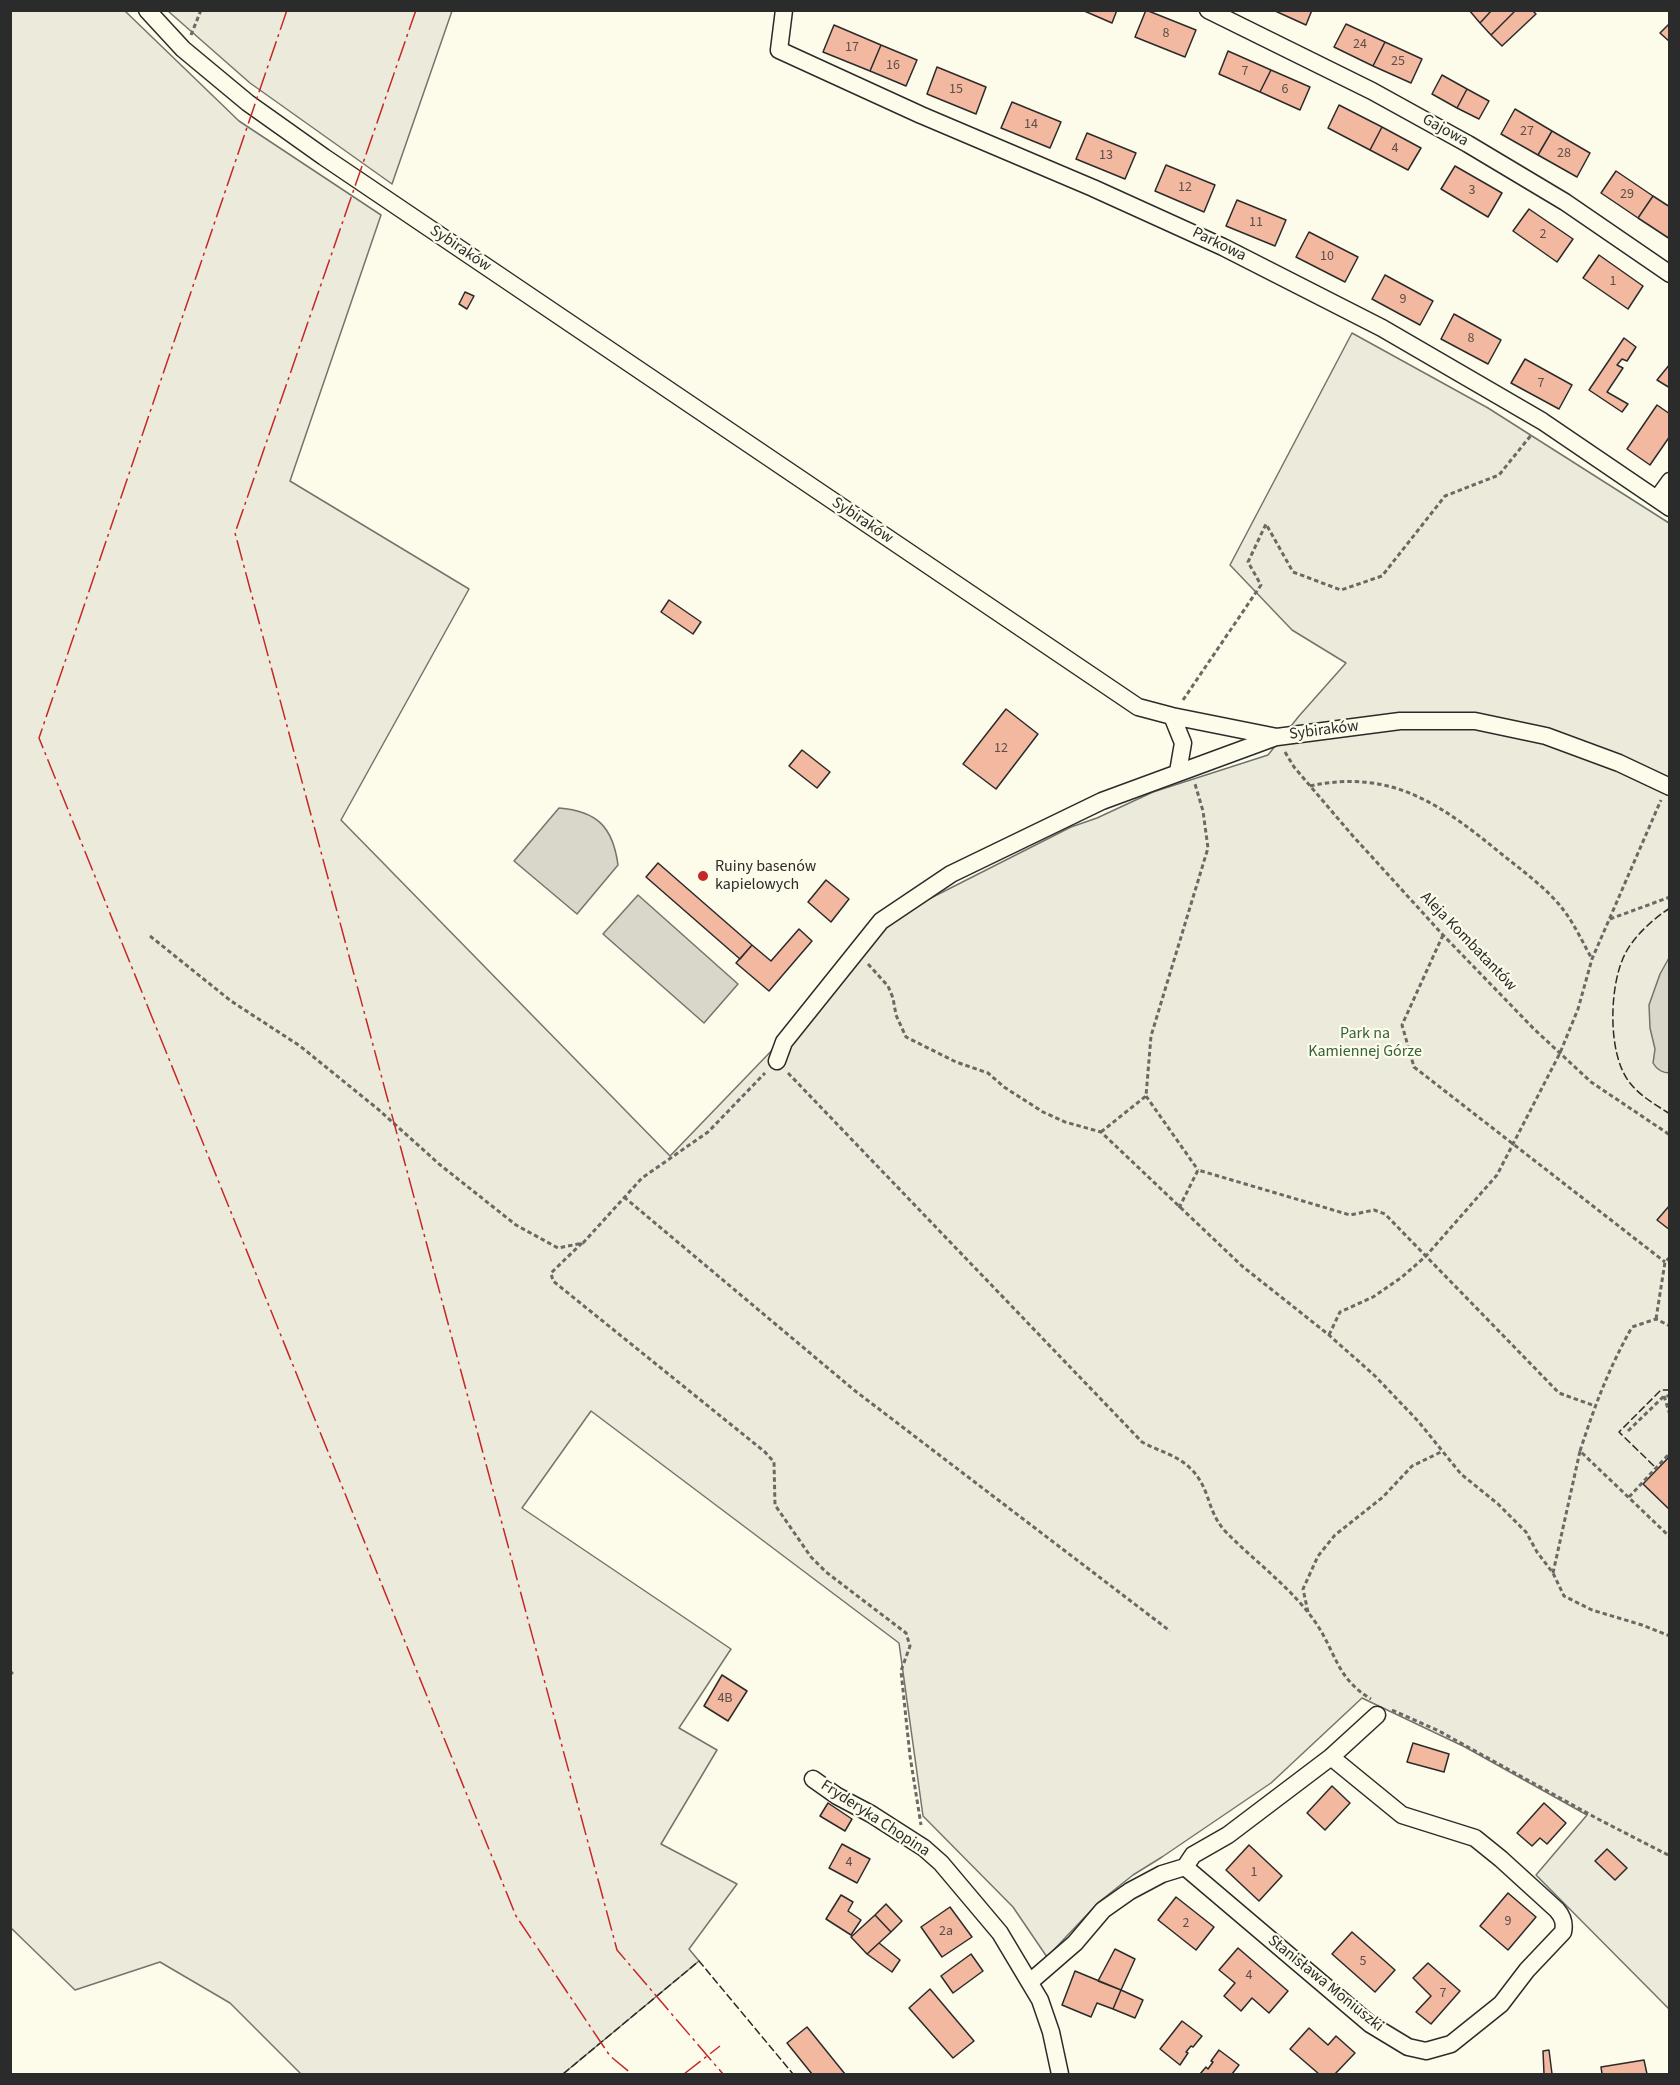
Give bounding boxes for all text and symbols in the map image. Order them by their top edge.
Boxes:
house number: 8 [1163,26,1169,42]
house number: 24 [1353,37,1367,53]
house number: 17 [845,40,859,56]
house number: 25 [1391,54,1405,70]
house number: 16 [886,58,900,74]
house number: 7 [1242,64,1248,80]
house number: 15 [949,82,963,98]
house number: 6 [1282,82,1288,98]
street label: Gajowa [1419,111,1471,151]
house number: 14 [1024,117,1038,133]
house number: 27 [1520,124,1534,140]
house number: 4 [1392,141,1398,157]
house number: 28 [1557,146,1571,162]
house number: 13 [1099,148,1113,164]
house number: 12 [1178,180,1192,196]
house number: 3 [1469,183,1475,199]
house number: 29 [1620,187,1634,203]
house number: 11 [1249,215,1263,231]
street label: Sybiraków [426,222,494,276]
street label: Parkowa [1189,224,1249,266]
house number: 2 [1540,227,1546,243]
house number: 10 [1320,249,1334,265]
house number: 1 [1610,274,1616,290]
house number: 9 [1400,292,1406,308]
house number: 8 [1468,331,1474,347]
house number: 7 [1538,376,1544,392]
street label: Sybiraków [828,494,896,548]
street label: Sybiraków [1288,717,1360,745]
house number: 12 [994,741,1008,757]
place label: Ruiny basenów kapielowych [715,857,816,895]
marker: Ruiny basenów kapielowych [696,869,710,883]
street label: Aleja Kombatantów [1416,888,1520,996]
park label: Park na Kamiennej Górze [1308,1024,1422,1062]
house number: 4B [717,1691,733,1707]
street label: Fryderyka Chopina [817,1777,933,1861]
house number: 4 [846,1855,852,1871]
house number: 1 [1251,1865,1257,1881]
house number: 9 [1505,1914,1511,1930]
house number: 2 [1183,1916,1189,1932]
house number: 2a [939,1924,953,1940]
street label: Stanisława Moniuszki [1263,1931,1387,2037]
house number: 5 [1360,1954,1366,1970]
house number: 4 [1246,1968,1252,1984]
house number: 7 [1440,1986,1446,2002]

